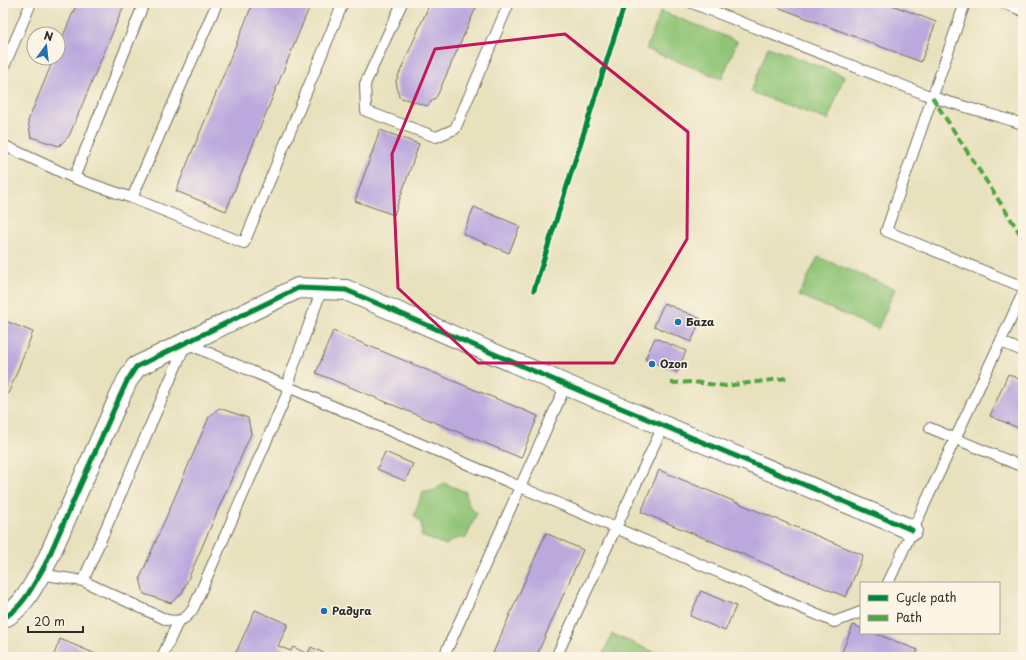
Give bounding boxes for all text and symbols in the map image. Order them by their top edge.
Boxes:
north arrow [26,26,66,66]
text: N [42,27,55,45]
place label: Баza [686,313,715,330]
marker: Баza [673,317,683,327]
place label: Ozon [660,355,688,372]
marker: Ozon [647,359,657,369]
legend [860,582,1000,634]
text: Cycle path [896,588,957,606]
place label: Радуга [332,602,372,619]
marker: Радуга [319,606,329,616]
scale bar [28,608,83,634]
text: Path [896,608,922,626]
text: 20 m [34,612,65,630]

